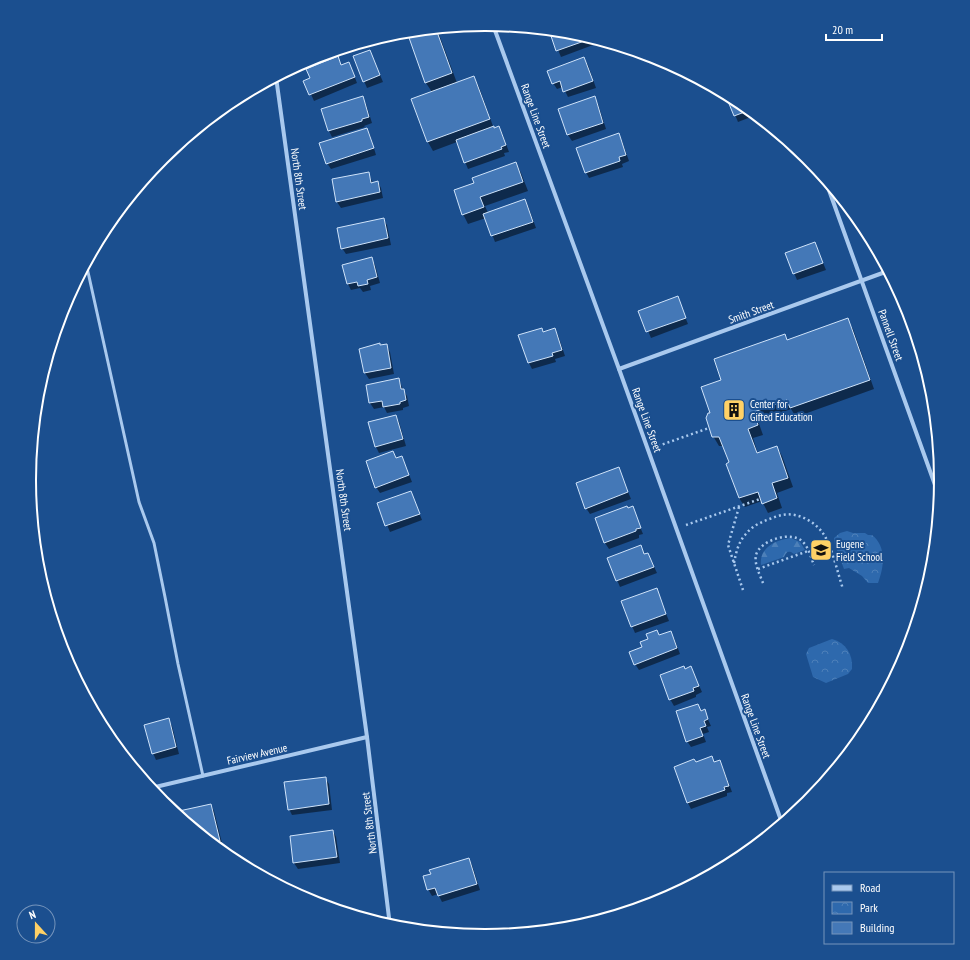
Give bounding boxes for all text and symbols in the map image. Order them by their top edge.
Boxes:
scale bar [826,16,882,42]
text: 20 m [832,22,853,37]
street label: Range Line Street [518,82,554,150]
street label: North 8th Street [288,147,310,211]
street label: Smith Street [726,297,776,327]
street label: Pannell Street [875,307,907,363]
street label: Range Line Street [629,386,665,454]
building icon: Center for Gifted Education [721,397,747,423]
place label: Center for Gifted Education [750,397,813,424]
street label: North 8th Street [333,468,355,532]
school or university icon: Eugene Field School [808,537,834,563]
place label: Eugene Field School [836,537,883,564]
street label: Range Line Street [738,692,774,760]
street label: Fairview Avenue [225,740,289,768]
street label: North 8th Street [358,791,380,855]
legend [824,872,954,944]
text: Road [860,880,880,895]
text: Park [860,900,878,915]
north arrow [16,904,56,944]
text: N [27,907,38,922]
text: Building [860,920,895,935]

